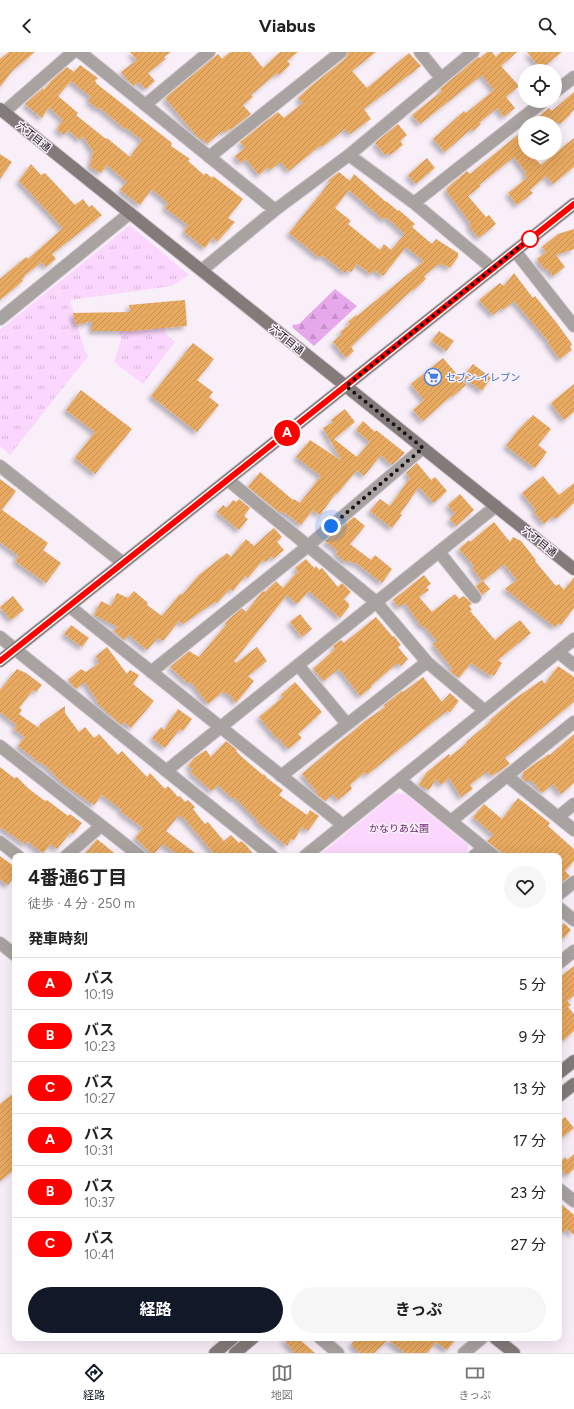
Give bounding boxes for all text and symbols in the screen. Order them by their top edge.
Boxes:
icon: back [16,15,38,37]
text: Viabus [259,15,315,37]
icon: search [536,15,558,37]
map controls [518,64,562,160]
button: locate [518,64,562,108]
button: layers [518,116,562,160]
street label: 六丁目通 [14,119,53,154]
unlabelled marker [521,230,539,248]
street label: 六丁目通 [267,322,306,357]
supermarket icon: セブン-イレブン [423,367,443,387]
place label: セブン-イレブン [446,371,520,384]
line badge: A [274,420,300,446]
text: A [282,424,292,441]
your location [321,516,341,536]
street label: 六丁目通 [520,524,559,559]
park label: かなりあ公園 [369,822,429,835]
text: 4番通6丁目 [28,866,127,889]
button: heart [504,866,546,908]
text: 徒歩 · 4 分 · 250 m [28,896,135,911]
text: 発車時刻 [28,930,88,948]
text: バス [84,969,114,987]
text: A [45,975,55,992]
text: 5 分 [519,976,546,994]
text: 10:19 [84,987,114,1002]
text: バス [84,1021,114,1039]
text: B [46,1027,54,1044]
text: 9 分 [519,1028,546,1046]
text: 10:23 [84,1039,115,1054]
text: バス [84,1073,114,1091]
text: C [45,1079,55,1096]
text: 13 分 [513,1080,546,1098]
text: 10:27 [84,1091,115,1106]
text: バス [84,1125,114,1143]
text: A [45,1131,55,1148]
text: 17 分 [513,1132,546,1150]
text: 10:31 [84,1143,113,1158]
text: バス [84,1177,114,1195]
text: B [46,1183,54,1200]
text: 23 分 [511,1184,546,1202]
text: 10:37 [84,1195,115,1210]
text: バス [84,1229,114,1247]
text: C [45,1235,55,1252]
text: 27 分 [511,1236,546,1254]
text: 10:41 [84,1247,114,1262]
button: 経路 [28,1287,283,1333]
button: きっぷ [291,1287,546,1333]
tab: 経路 [83,1362,105,1402]
tab: 地図 [271,1362,293,1402]
tab: きっぷ [459,1362,491,1402]

